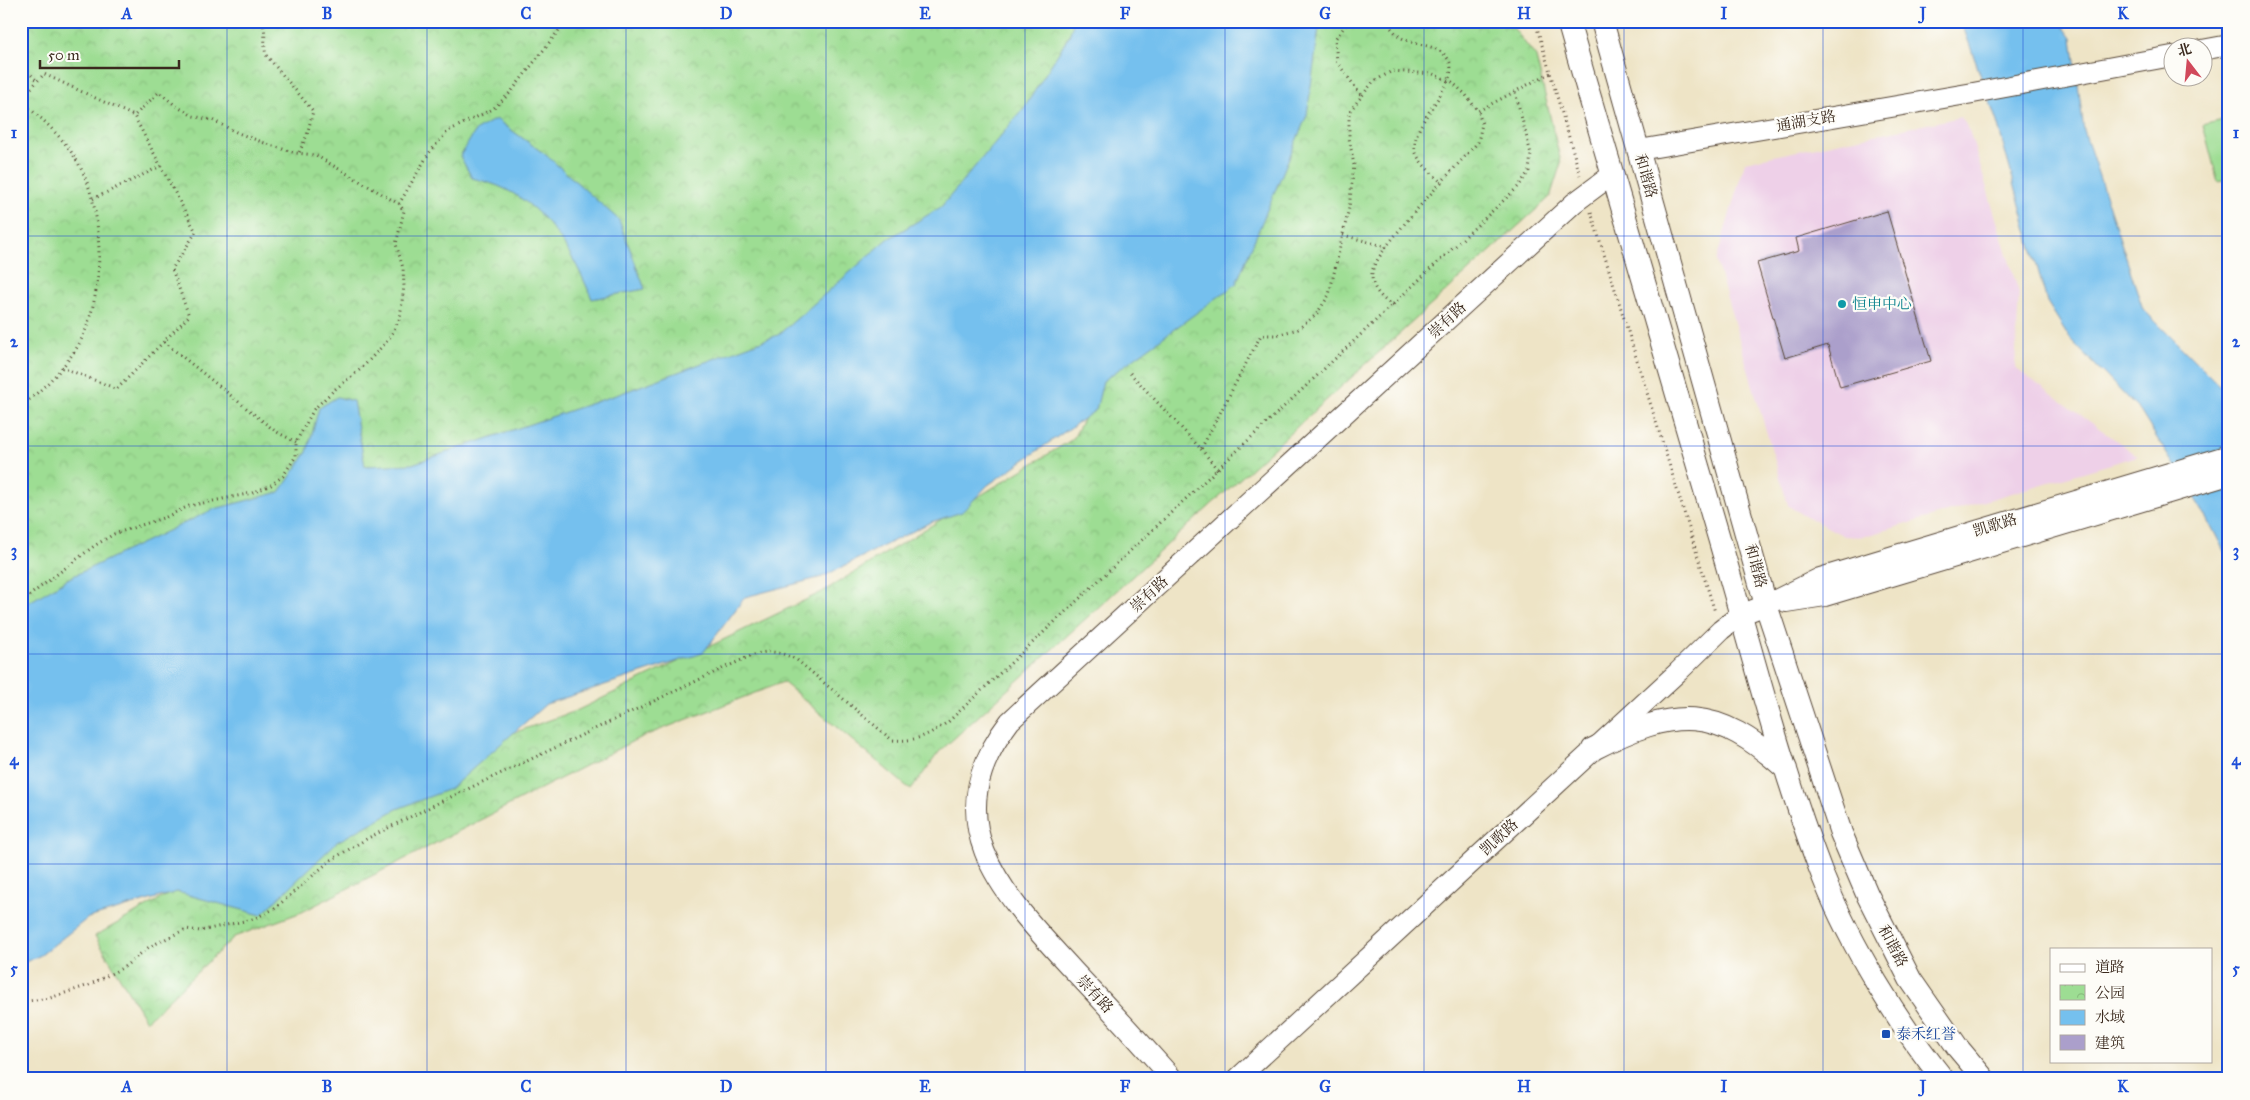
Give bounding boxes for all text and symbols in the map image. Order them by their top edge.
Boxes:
text: A [121,4,133,23]
text: B [322,4,332,23]
text: C [521,4,532,23]
text: D [720,4,733,23]
text: E [919,4,931,23]
text: F [1120,4,1131,23]
text: G [1319,4,1331,23]
text: H [1517,4,1531,23]
text: I [1721,4,1728,23]
text: J [1918,4,1927,24]
text: K [2117,4,2129,23]
scale bar [40,38,179,70]
north arrow [2162,38,2212,88]
text: 北 [2175,40,2194,60]
text: 50 m [48,46,80,64]
street label: 通湖支路 [1775,107,1837,135]
text: 1 [11,123,18,142]
text: 1 [2233,123,2240,142]
street label: 和谐路 [1631,152,1661,200]
place label: 恒申中心 [1852,295,1912,313]
street label: 崇有路 [1424,298,1470,342]
marker: 恒申中心 [1836,298,1848,310]
text: 2 [10,332,19,351]
text: 2 [2232,332,2241,351]
street label: 凯歌路 [1971,510,2019,540]
text: 3 [11,541,17,561]
text: 3 [2233,541,2239,561]
street label: 和谐路 [1741,542,1771,590]
street label: 崇有路 [1126,572,1172,616]
text: 4 [10,750,20,770]
text: 4 [2232,750,2242,770]
street label: 凯歌路 [1476,815,1522,859]
street label: 和谐路 [1874,922,1912,970]
legend [2050,948,2212,1062]
text: 道路 [2095,958,2125,976]
text: 5 [10,959,18,978]
text: 5 [2232,959,2240,978]
street label: 崇有路 [1073,971,1117,1017]
text: 公园 [2095,984,2125,1002]
text: 水域 [2095,1008,2125,1026]
place label: 泰禾红誉 [1896,1025,1956,1043]
marker: 泰禾红誉 [1880,1028,1892,1040]
text: 建筑 [2095,1034,2125,1052]
text: A [121,1077,133,1096]
text: B [322,1077,332,1096]
text: C [521,1077,532,1096]
text: D [720,1077,733,1096]
text: E [919,1077,931,1096]
text: F [1120,1077,1131,1096]
text: G [1319,1077,1331,1096]
text: H [1517,1077,1531,1096]
text: I [1721,1077,1728,1096]
text: J [1918,1077,1927,1097]
text: K [2117,1077,2129,1096]

